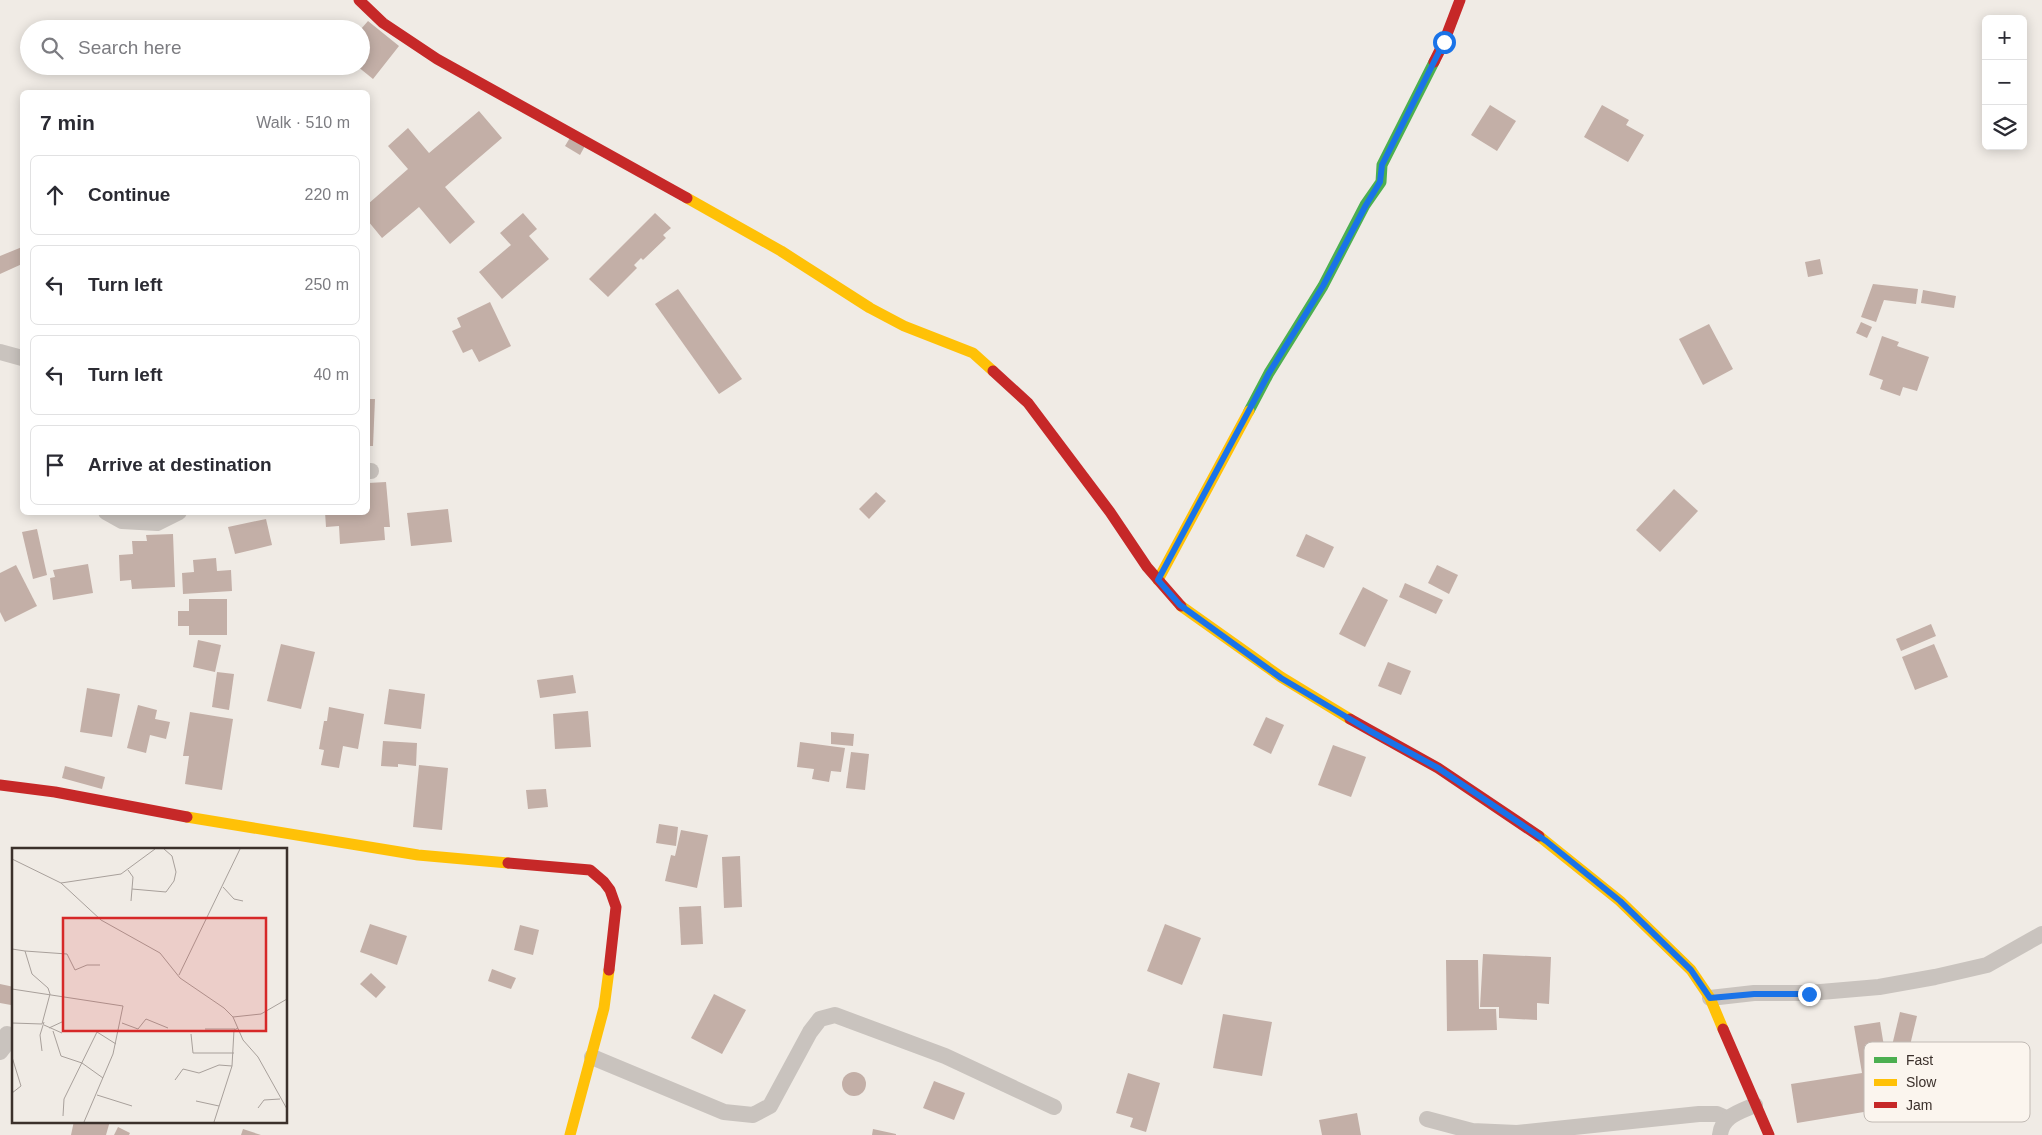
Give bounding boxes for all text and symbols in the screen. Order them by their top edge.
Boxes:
map controls [1982,15,2027,150]
button: + [1982,15,2027,60]
search box [20,20,370,75]
route start [1433,31,1456,54]
icon: search [38,34,66,62]
text: Search here [78,37,182,58]
button: − [1982,60,2027,105]
button: layers [1982,105,2027,150]
text: 7 min [40,111,95,134]
text: Walk · 510 m [256,114,350,131]
icon: ahead [41,181,69,209]
text: Continue [88,184,170,205]
text: 220 m [305,186,349,203]
icon: left [41,271,69,299]
text: Turn left [88,274,163,295]
text: 250 m [305,276,349,293]
icon: left [41,361,69,389]
text: Turn left [88,364,163,385]
text: 40 m [313,366,349,383]
icon: arrive [41,451,69,479]
text: Arrive at destination [88,454,272,475]
inset map [12,848,288,1122]
route end [1798,983,1821,1006]
legend [1864,1042,2030,1122]
text: Fast [1906,1052,1933,1068]
text: Slow [1906,1074,1937,1090]
text: Jam [1906,1097,1932,1113]

